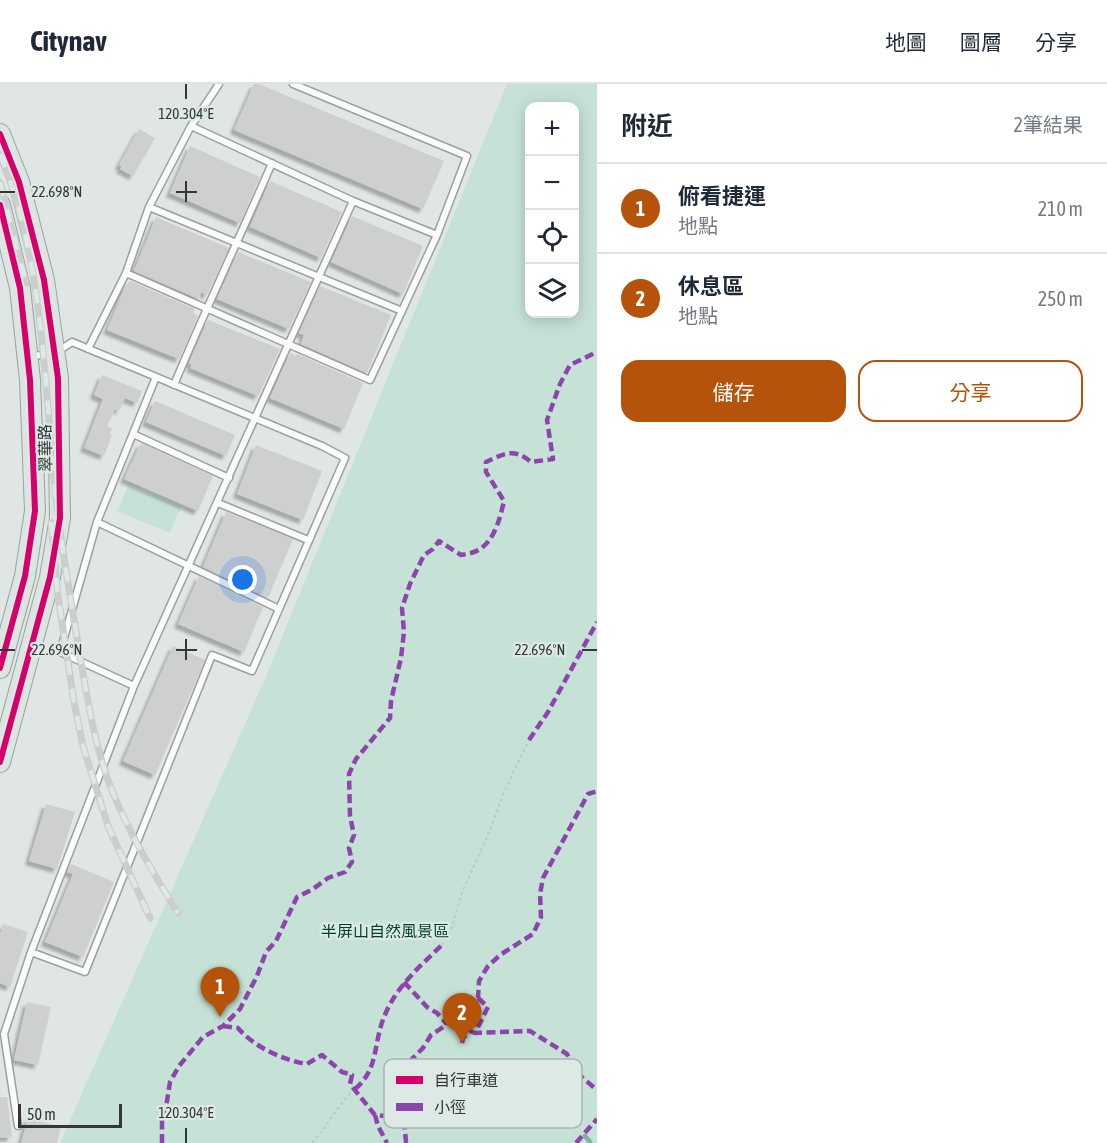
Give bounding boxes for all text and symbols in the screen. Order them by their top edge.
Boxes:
text: Citynav [30,25,107,57]
text: 地圖 [885,30,927,54]
text: 圖層 [960,30,1002,54]
text: 分享 [1035,30,1077,54]
map controls [525,102,579,318]
button: + [525,102,579,156]
text: 120.304°E [158,105,214,122]
text: 附近 [621,111,673,141]
text: 2筆結果 [1014,113,1083,136]
button: − [525,156,579,210]
text: 22.698°N [32,183,82,200]
text: 俯看捷運 [678,183,766,209]
text: 1 [636,197,645,220]
text: 210 m [1038,197,1083,220]
button: locate [525,210,579,264]
text: 地點 [678,214,718,237]
button: layers [525,264,579,318]
text: 休息區 [678,273,744,299]
text: 2 [636,287,645,310]
text: 250 m [1038,287,1083,310]
text: 地點 [678,304,718,327]
button: 儲存 [621,360,846,422]
button: 分享 [858,360,1083,422]
street label: 翠華路 [36,424,54,472]
your location [228,565,257,594]
text: 22.696°N [32,641,82,658]
text: 22.696°N [515,641,565,658]
park label: 半屏山自然風景區 [321,922,449,940]
pin: 1 [200,968,240,1017]
pin: 2 [442,994,482,1043]
legend [384,1059,582,1128]
text: 自行車道 [434,1071,498,1089]
text: 小徑 [434,1098,466,1116]
scale bar [18,1101,122,1128]
text: 120.304°E [158,1104,214,1121]
text: 50 m [27,1105,56,1123]

